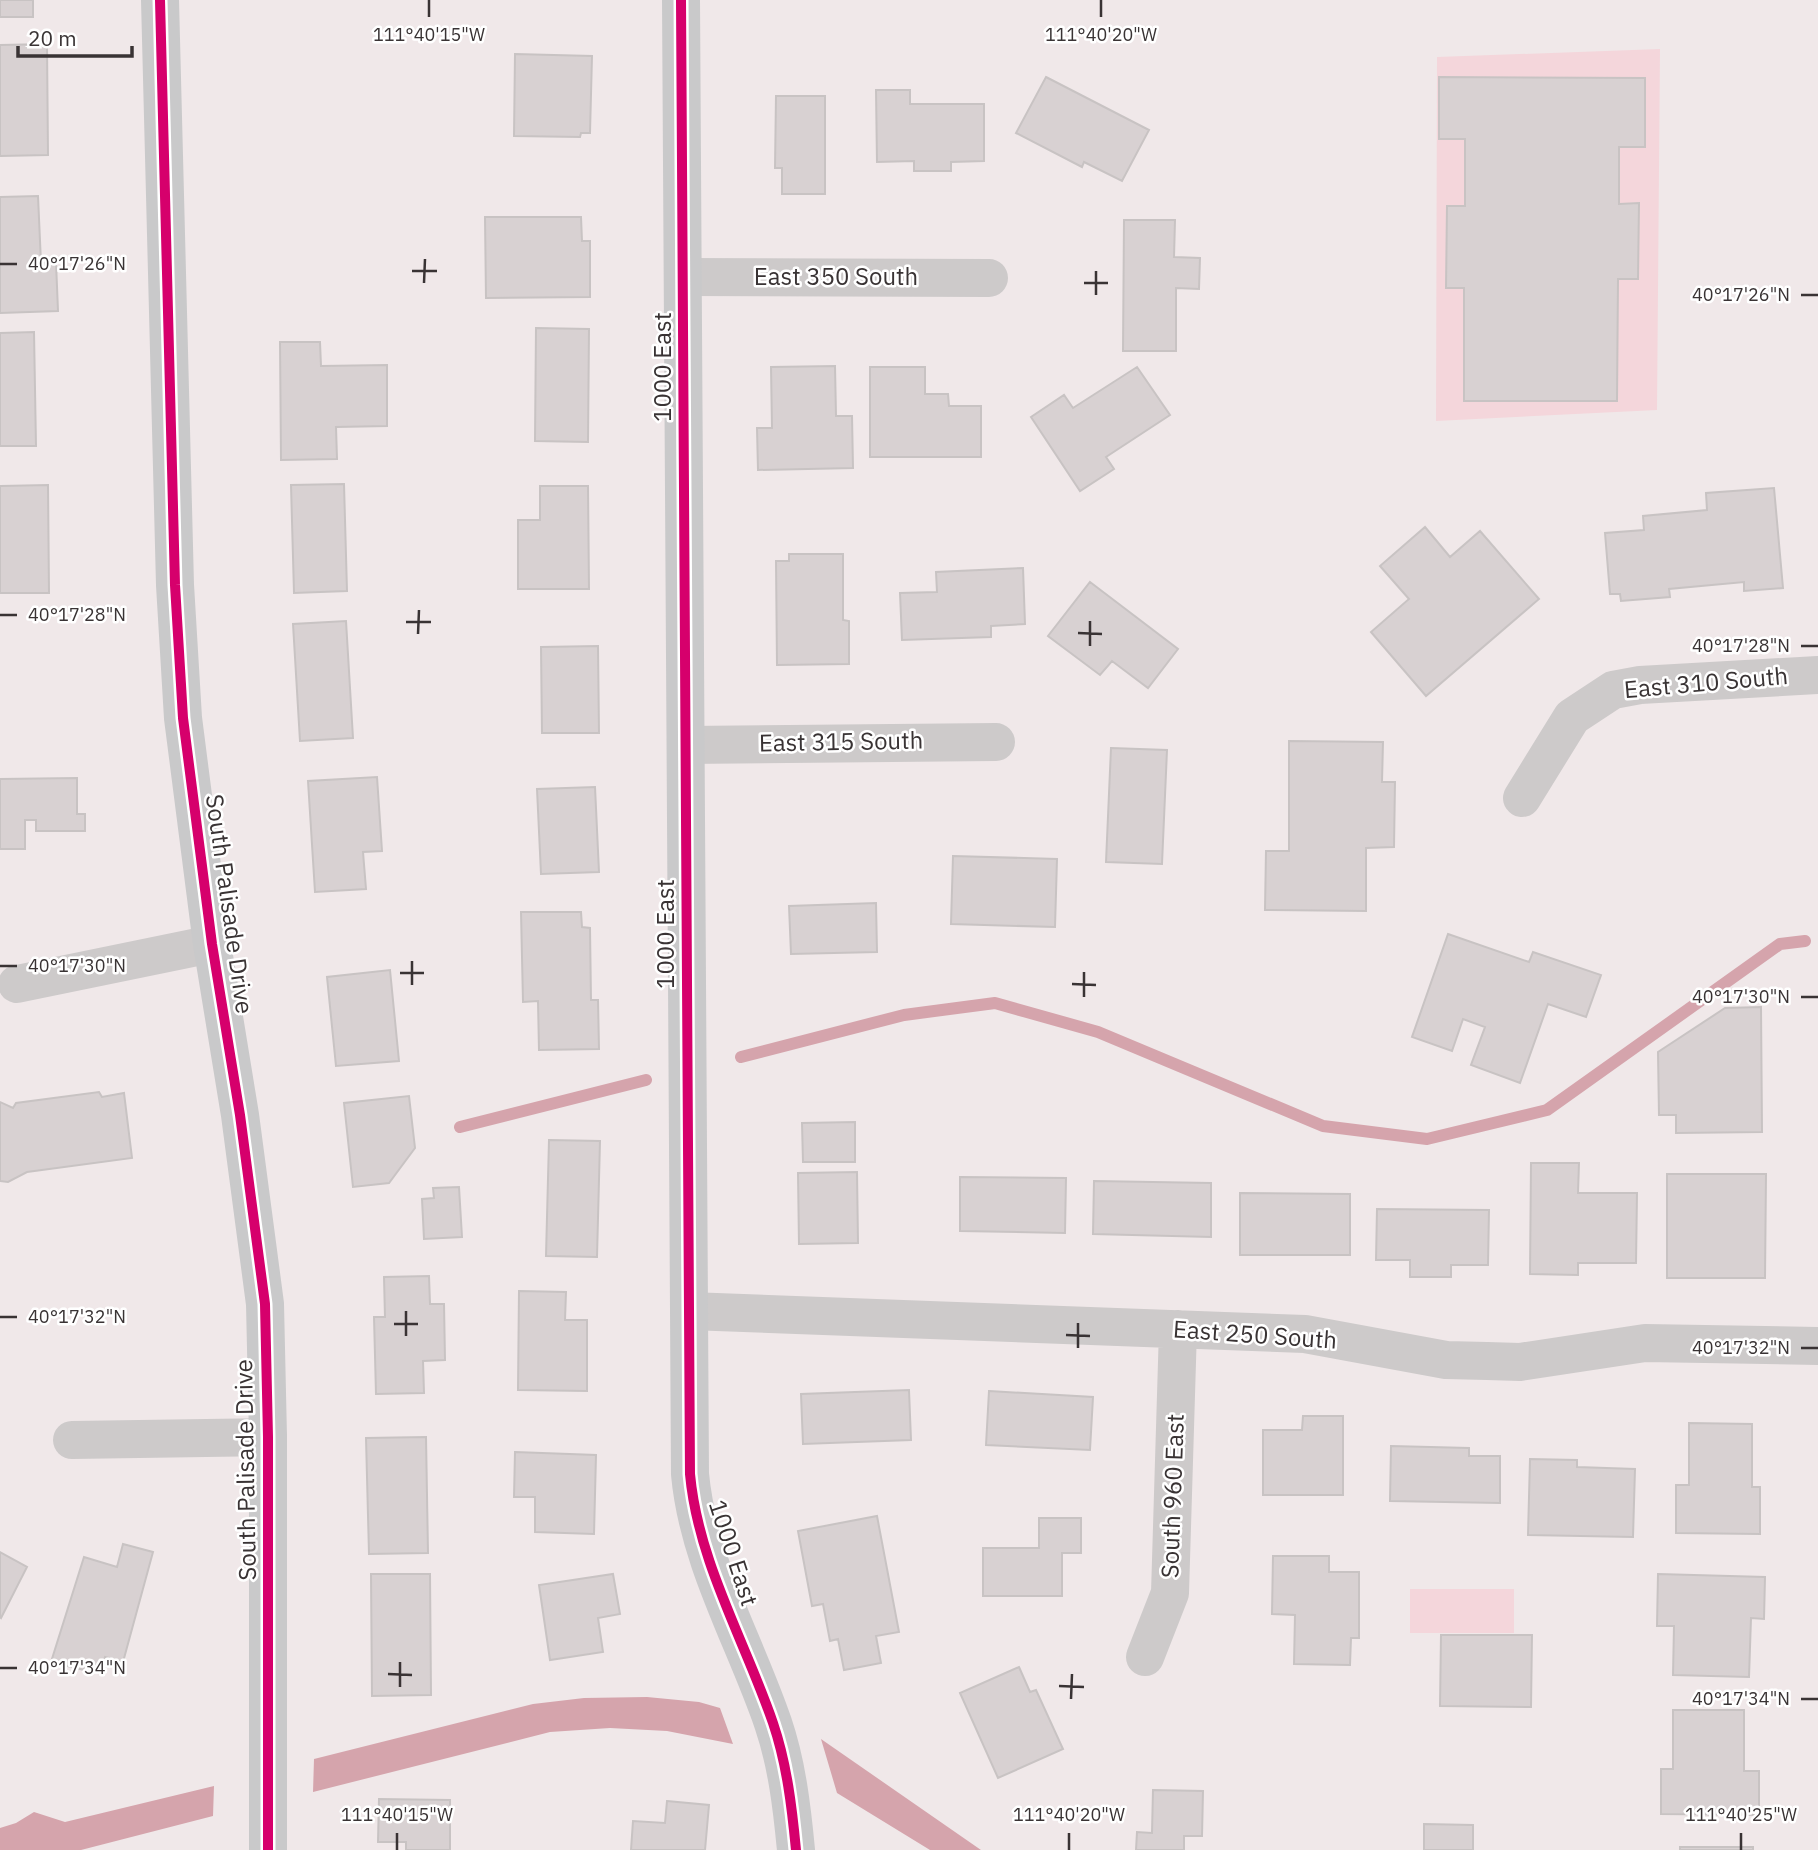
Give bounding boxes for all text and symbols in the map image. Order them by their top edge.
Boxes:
scale bar [18,14,131,58]
text: 111°40'15"W [373,23,485,46]
text: 111°40'20"W [1045,23,1157,46]
text: 20 m [28,24,77,52]
text: 40°17'26"N [28,252,126,275]
street label: East 350 South [754,260,918,292]
text: 40°17'26"N [1692,283,1790,306]
street label: 1000 East [646,312,678,422]
text: 40°17'28"N [28,603,126,626]
text: 40°17'28"N [1692,634,1790,657]
street label: East 310 South [1623,659,1789,705]
street label: East 315 South [759,724,923,758]
street label: South Palisade Drive [199,792,261,1016]
street label: 1000 East [649,879,681,989]
text: 40°17'30"N [28,954,126,977]
text: 40°17'30"N [1692,985,1790,1008]
text: 40°17'32"N [28,1305,126,1328]
street label: East 250 South [1172,1312,1338,1356]
text: 40°17'32"N [1692,1336,1790,1359]
street label: South Palisade Drive [227,1359,263,1581]
street label: South 960 East [1153,1413,1191,1579]
street label: 1000 East [702,1495,766,1610]
text: 40°17'34"N [28,1656,126,1679]
text: 40°17'34"N [1692,1687,1790,1710]
text: 111°40'15"W [341,1803,453,1826]
text: 111°40'20"W [1013,1803,1125,1826]
text: 111°40'25"W [1685,1803,1797,1826]

